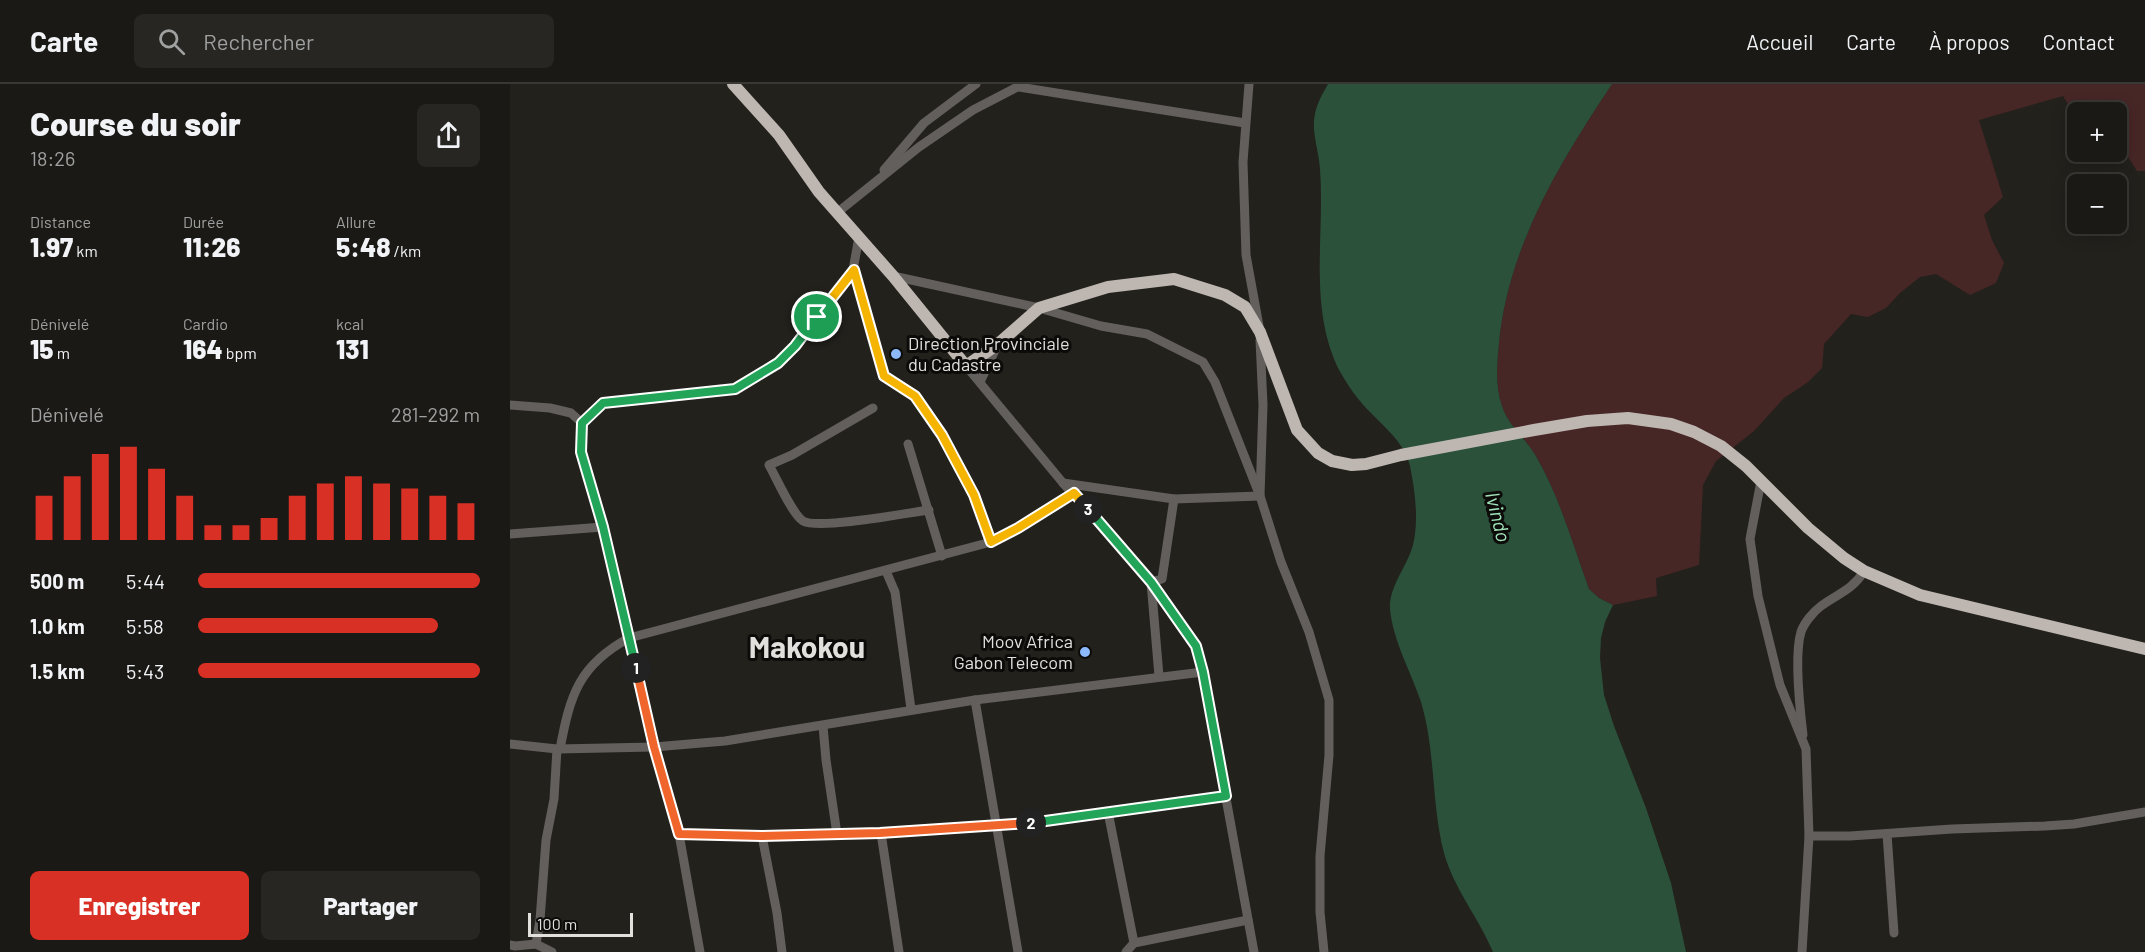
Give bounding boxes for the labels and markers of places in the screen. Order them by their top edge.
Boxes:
pin [791,291,842,342]
place label: Direction Provinciale du Cadastre [908,332,1070,375]
marker: Direction Provinciale du Cadastre [889,347,903,361]
pin: 3 [1073,494,1103,524]
place label: Moov Africa Gabon Telecom [954,630,1073,673]
marker: Moov Africa Gabon Telecom [1078,645,1092,659]
pin: 1 [621,653,651,683]
pin: 2 [1016,808,1046,838]

